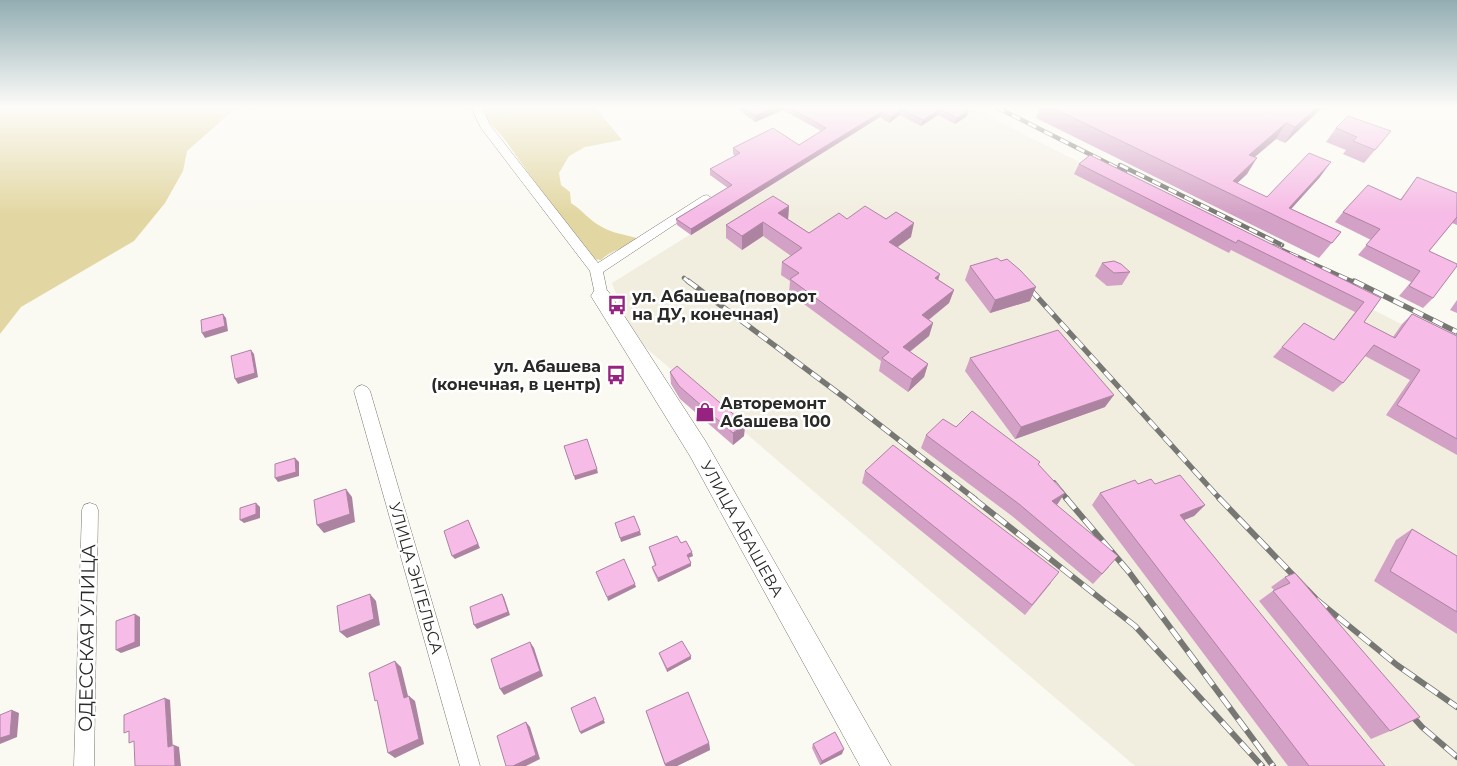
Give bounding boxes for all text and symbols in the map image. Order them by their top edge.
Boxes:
place label: ул. Абашева(поворот на ДУ, конечная) [631,287,817,324]
bus stop icon: ул. Абашева(поворот на ДУ, конечная) [606,294,628,316]
place label: ул. Абашева (конечная, в центр) [431,357,601,394]
bus stop icon: ул. Абашева (конечная, в центр) [605,364,627,386]
place label: Авторемонт Абашева 100 [720,394,831,431]
shop icon: Авторемонт Абашева 100 [694,401,716,423]
street label: УЛИЦА АБАШЕВА [697,458,787,601]
street label: УЛИЦА ЭНГЕЛЬСА [385,500,447,656]
street label: ОДЕССКАЯ УЛИЦА [74,544,100,732]

